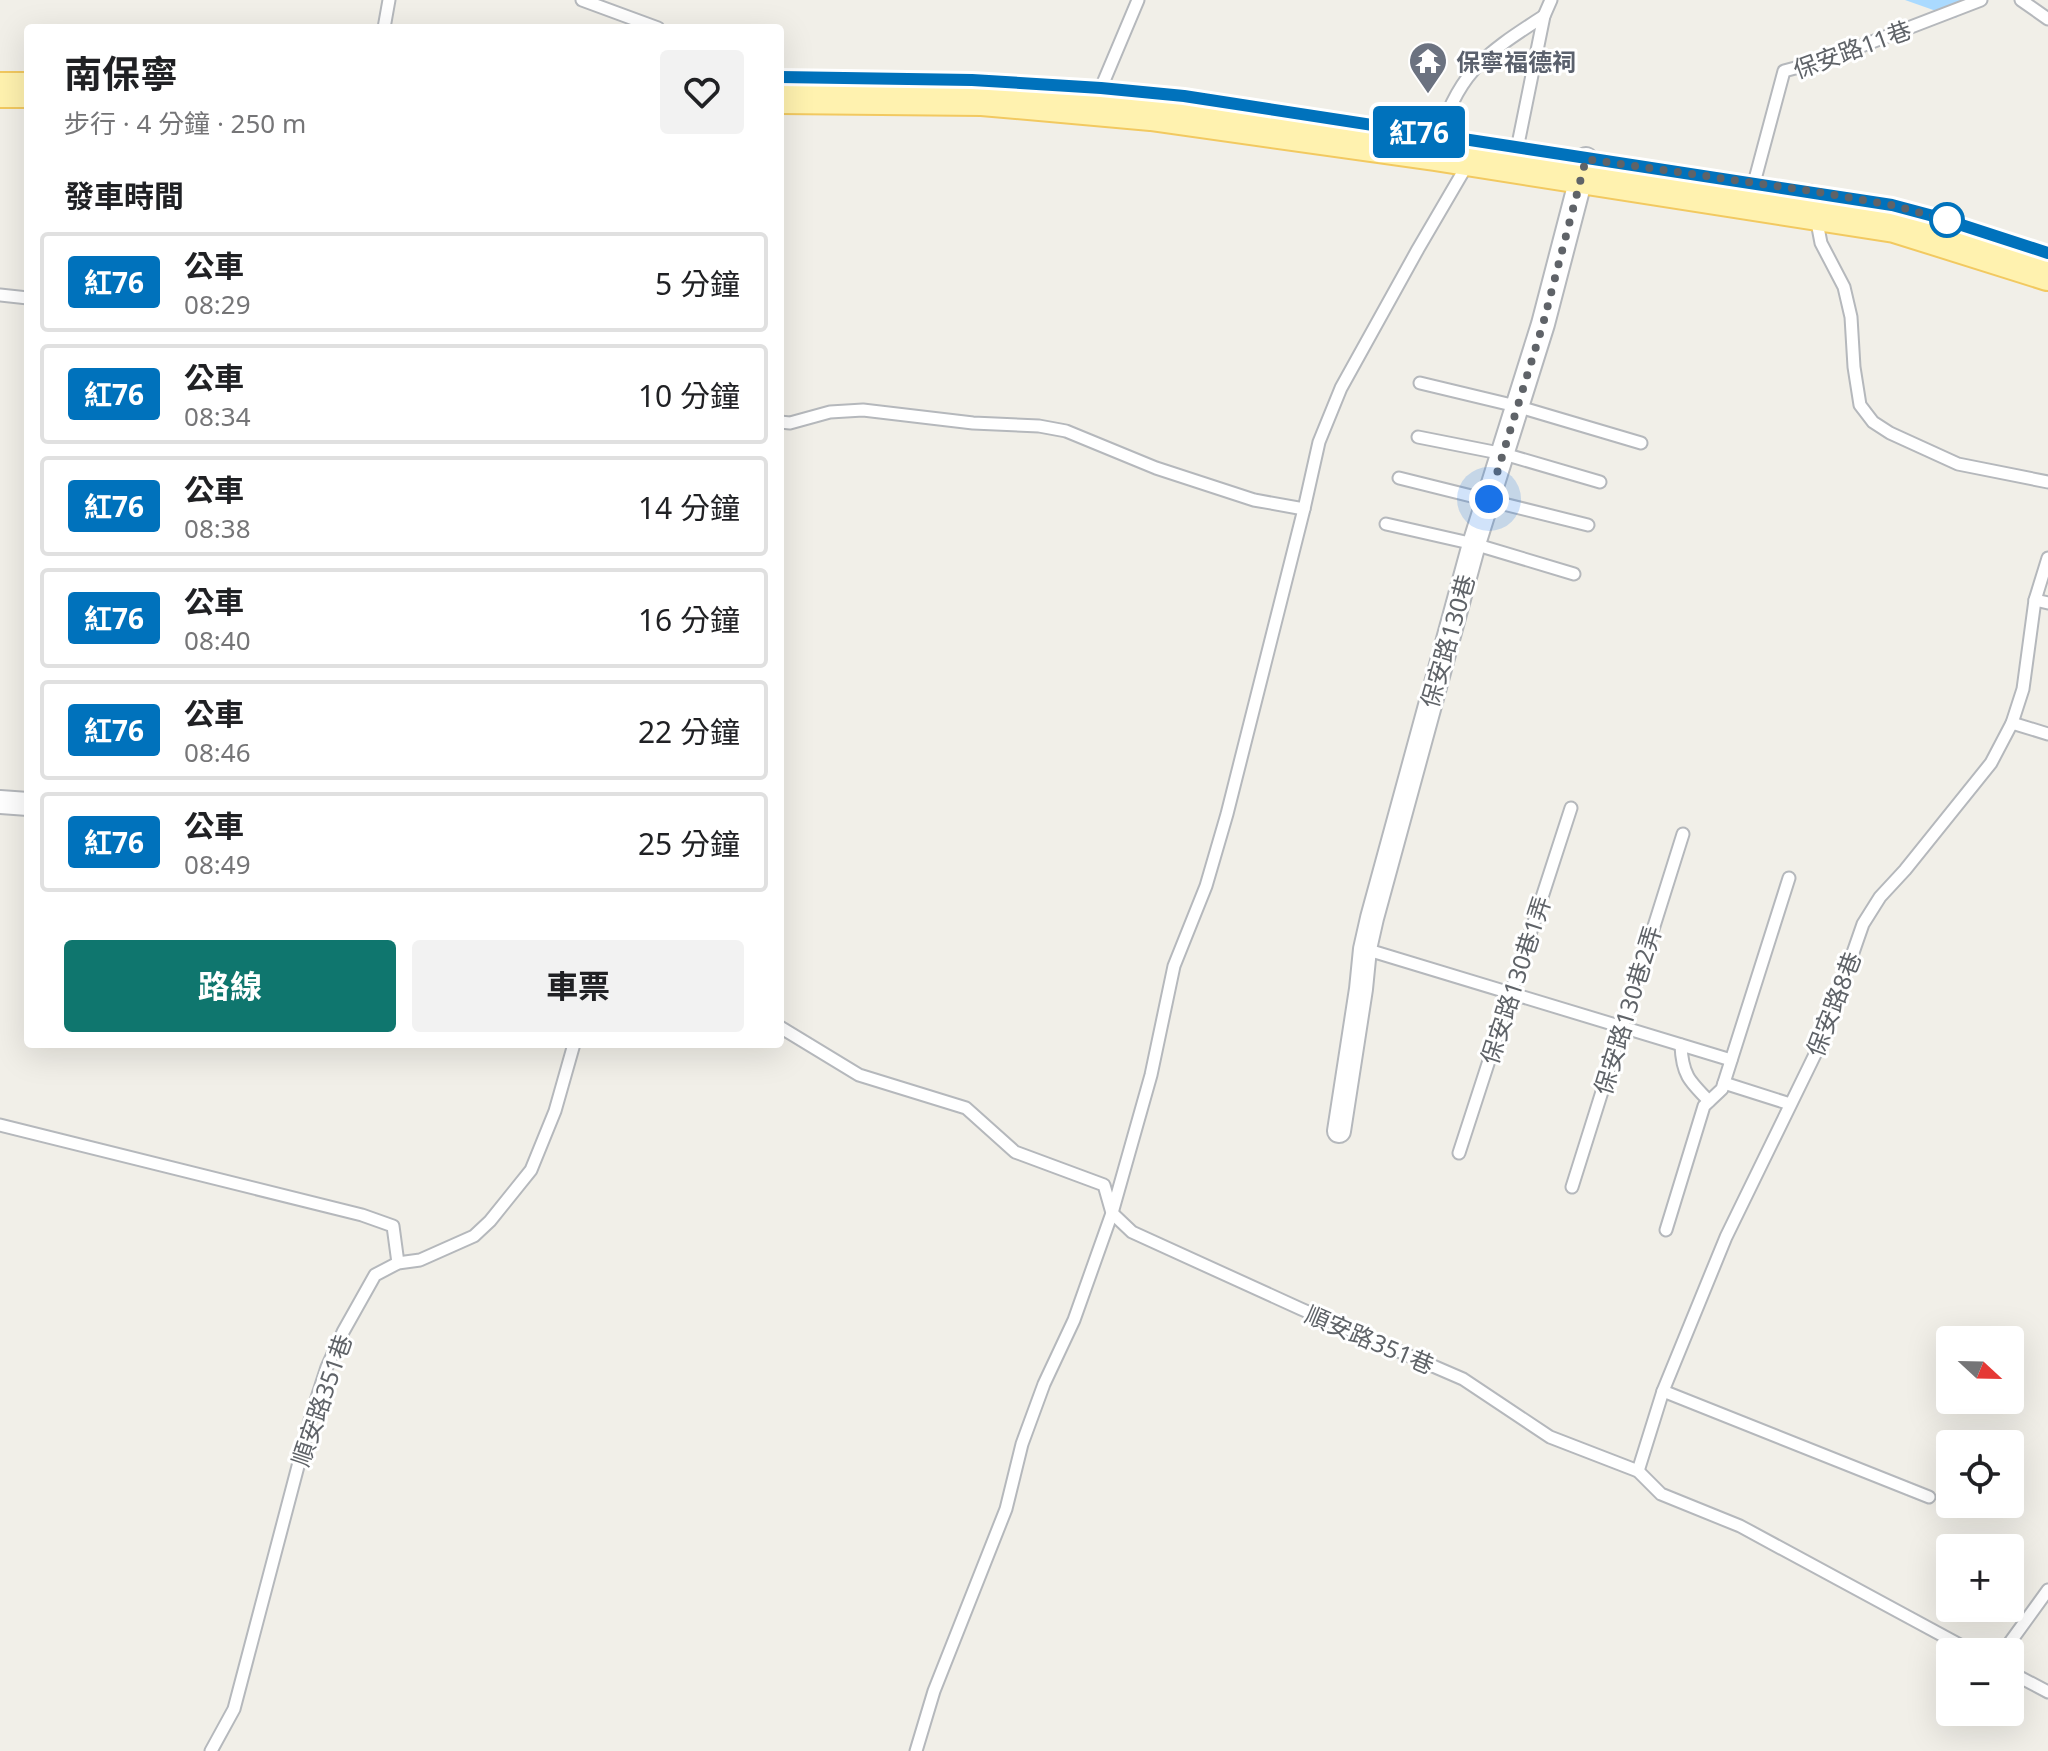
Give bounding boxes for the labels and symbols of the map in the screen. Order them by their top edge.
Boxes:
street label: 保安路11巷 [1788,12,1916,86]
temple icon: 保寧福德祠 [1407,40,1449,95]
place label: 保寧福德祠 [1456,45,1576,78]
line badge: 紅76 [1373,106,1465,158]
unlabelled marker [1930,203,1964,237]
your location [1469,479,1509,519]
street label: 保安路130巷 [1412,571,1482,711]
street label: 保安路130巷1弄 [1472,892,1558,1068]
street label: 保安路130巷2弄 [1586,922,1668,1098]
street label: 保安路8巷 [1798,947,1868,1061]
street label: 順安路351巷 [1300,1297,1440,1381]
north arrow [1936,1326,2024,1414]
street label: 順安路351巷 [283,1330,359,1470]

